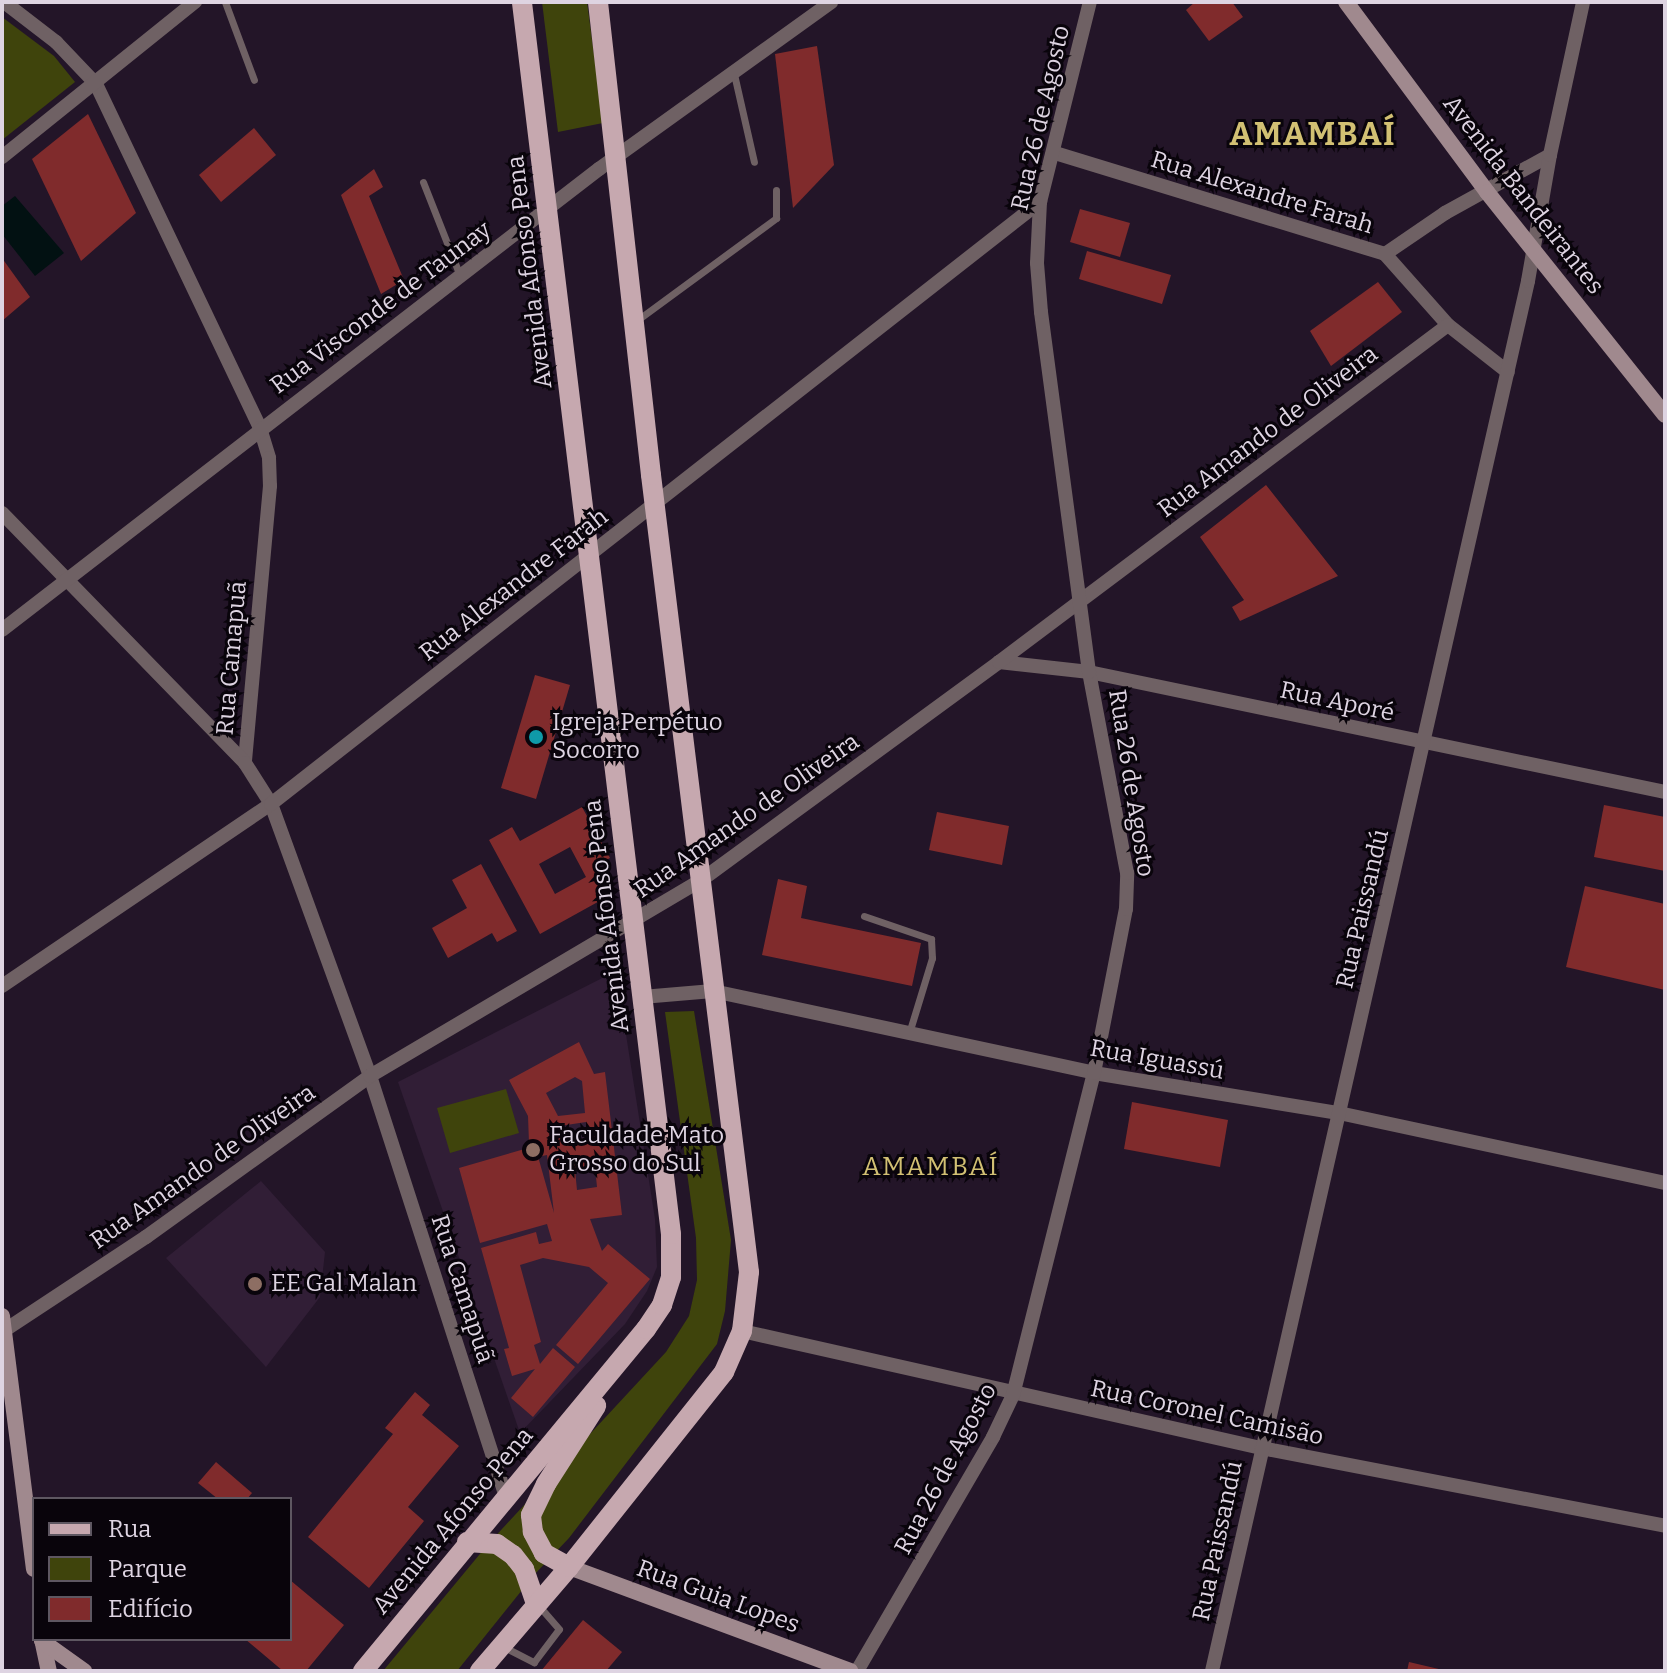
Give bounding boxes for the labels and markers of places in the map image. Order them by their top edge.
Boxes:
place label: Igreja Perpétuo Socorro [552,709,722,765]
marker: Igreja Perpétuo Socorro [527,728,545,746]
place label: Faculdade Mato Grosso do Sul [549,1122,724,1178]
marker: Faculdade Mato Grosso do Sul [524,1141,542,1159]
place label: EE Gal Malan [271,1270,417,1298]
marker: EE Gal Malan [246,1275,264,1293]

